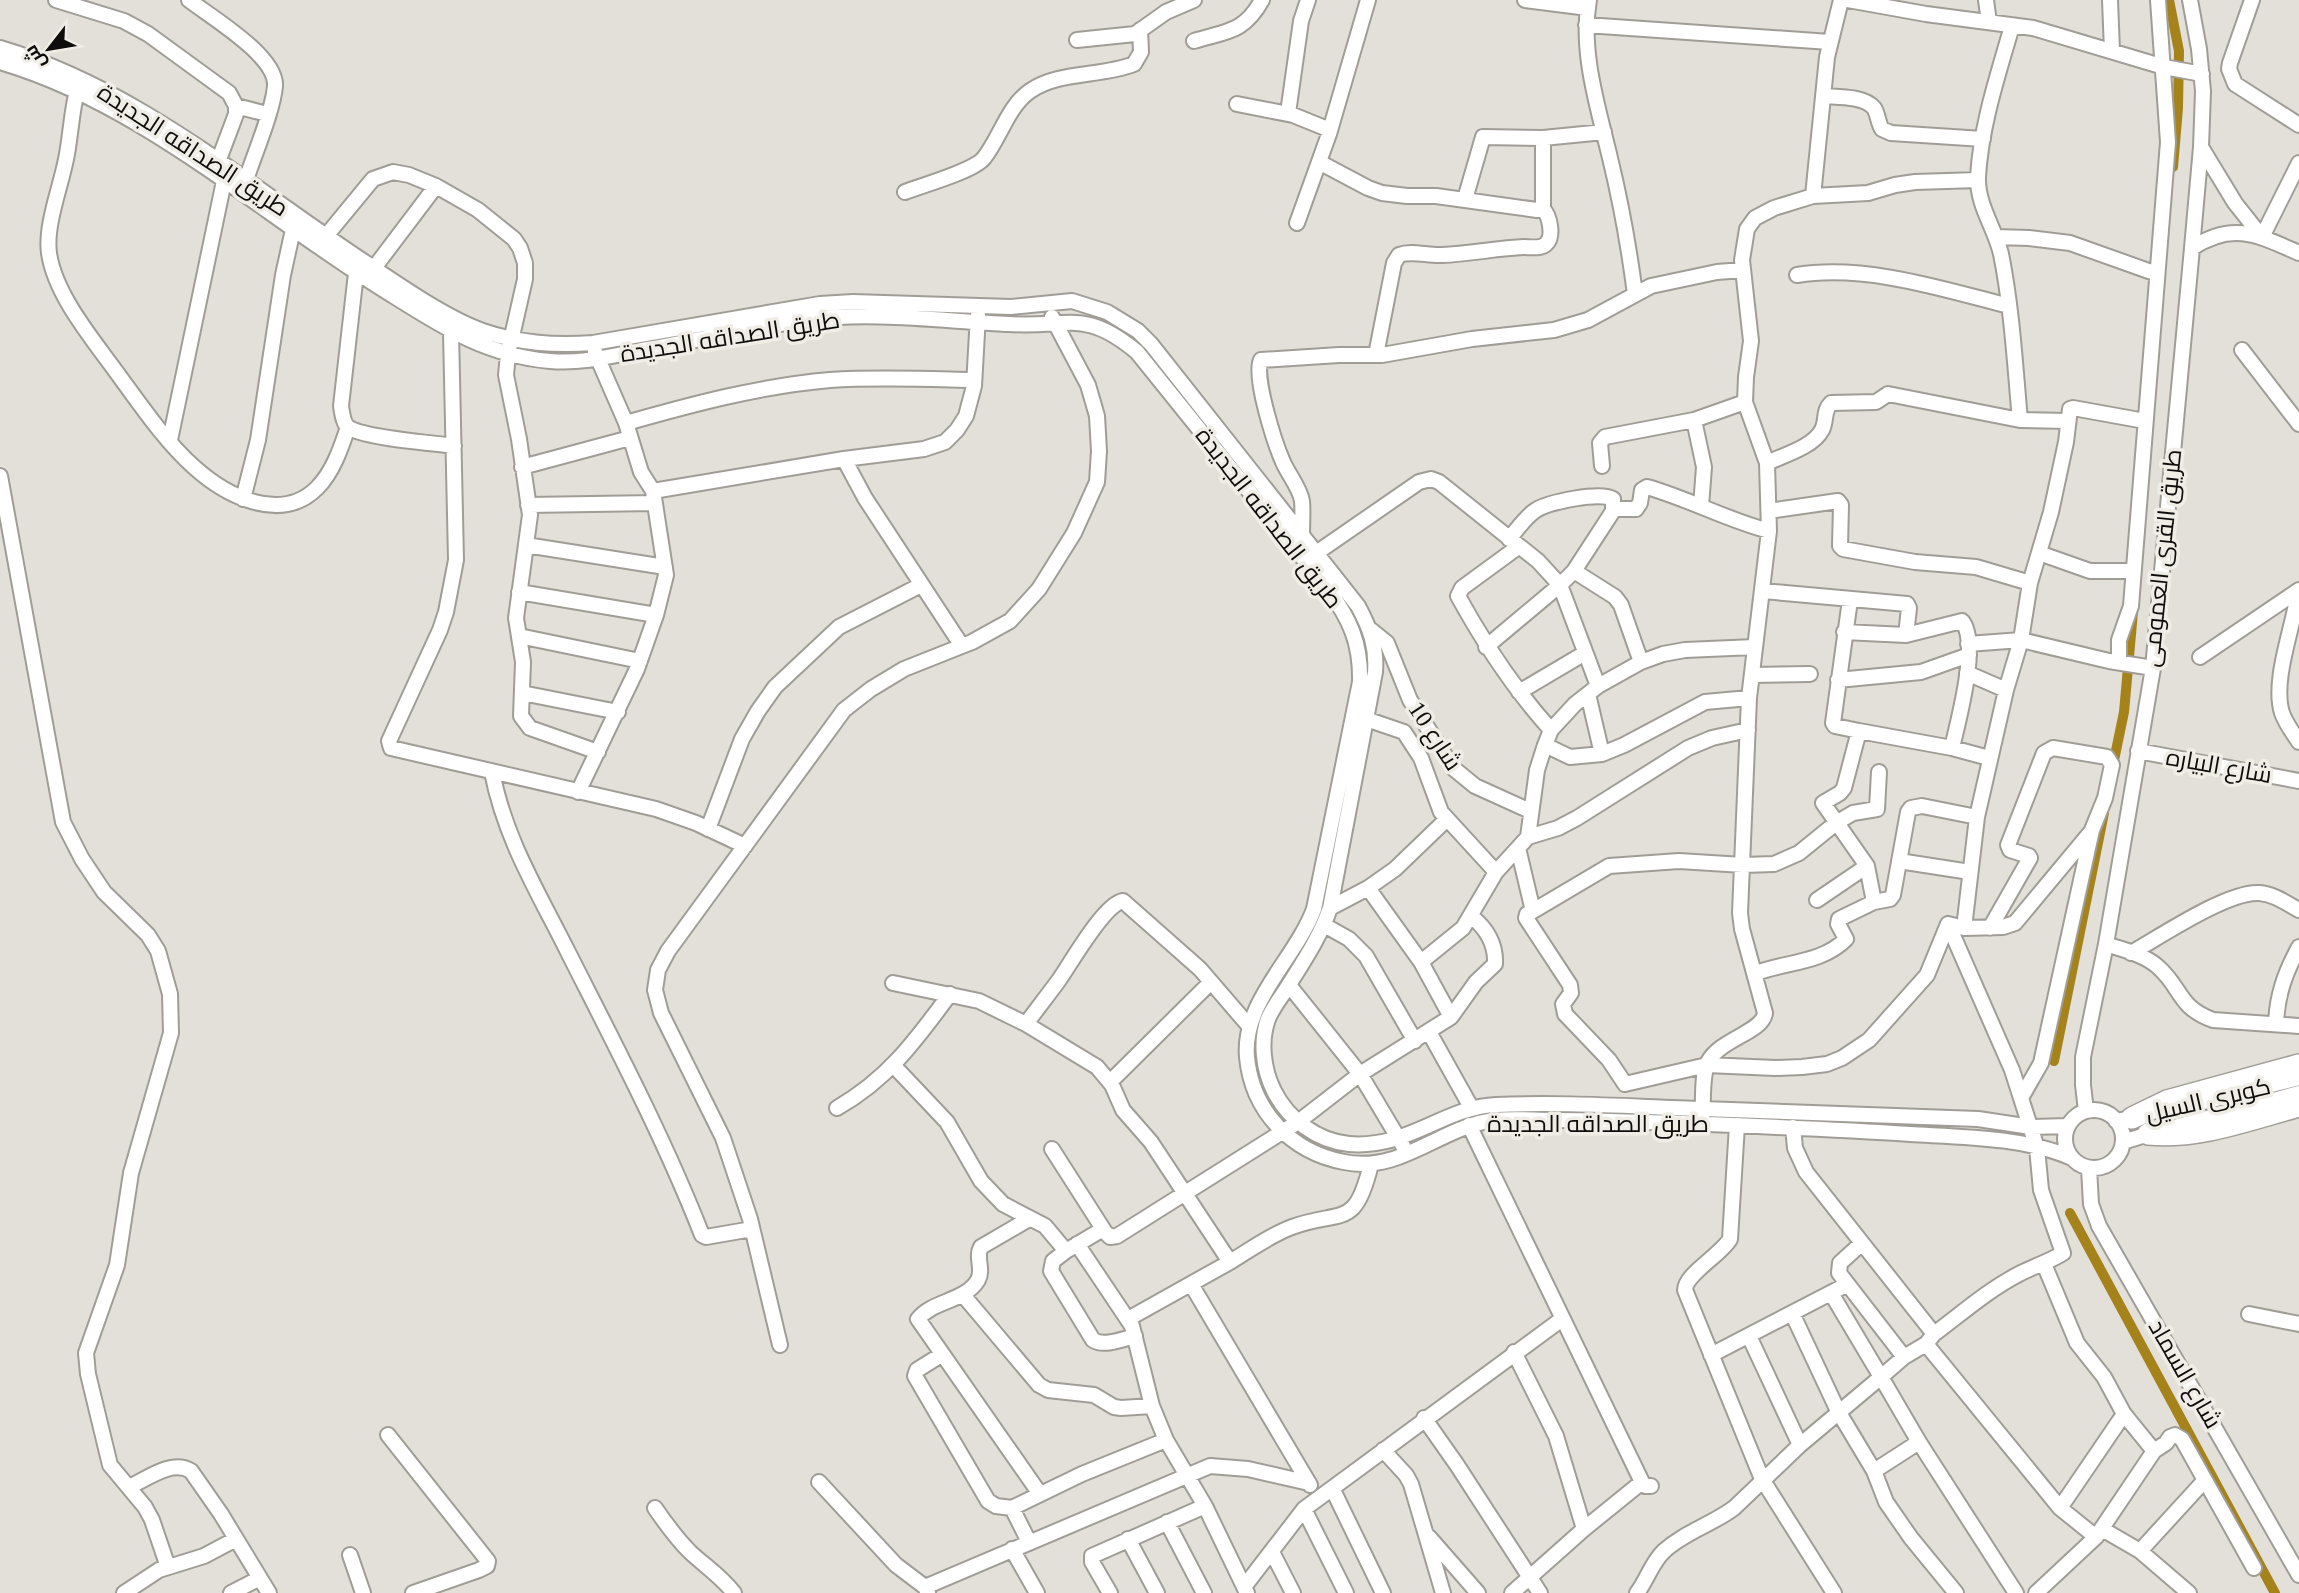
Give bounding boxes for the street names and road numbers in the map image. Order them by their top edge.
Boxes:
street label: طريق الصداقه الجديدة [92,79,293,223]
street label: طريق الصداقه الجديدة [618,307,842,369]
street label: طريق الصداقه الجديدة [1189,423,1348,615]
street label: طريق القرى العمومى [2138,448,2188,668]
street label: شارع 10 [1401,697,1467,777]
street label: شارع البياره [2163,744,2274,791]
street label: كوبرى السيل [2143,1073,2273,1128]
street label: طريق الصداقه الجديدة [1487,1111,1709,1139]
street label: شارع السماد [2141,1315,2227,1434]

